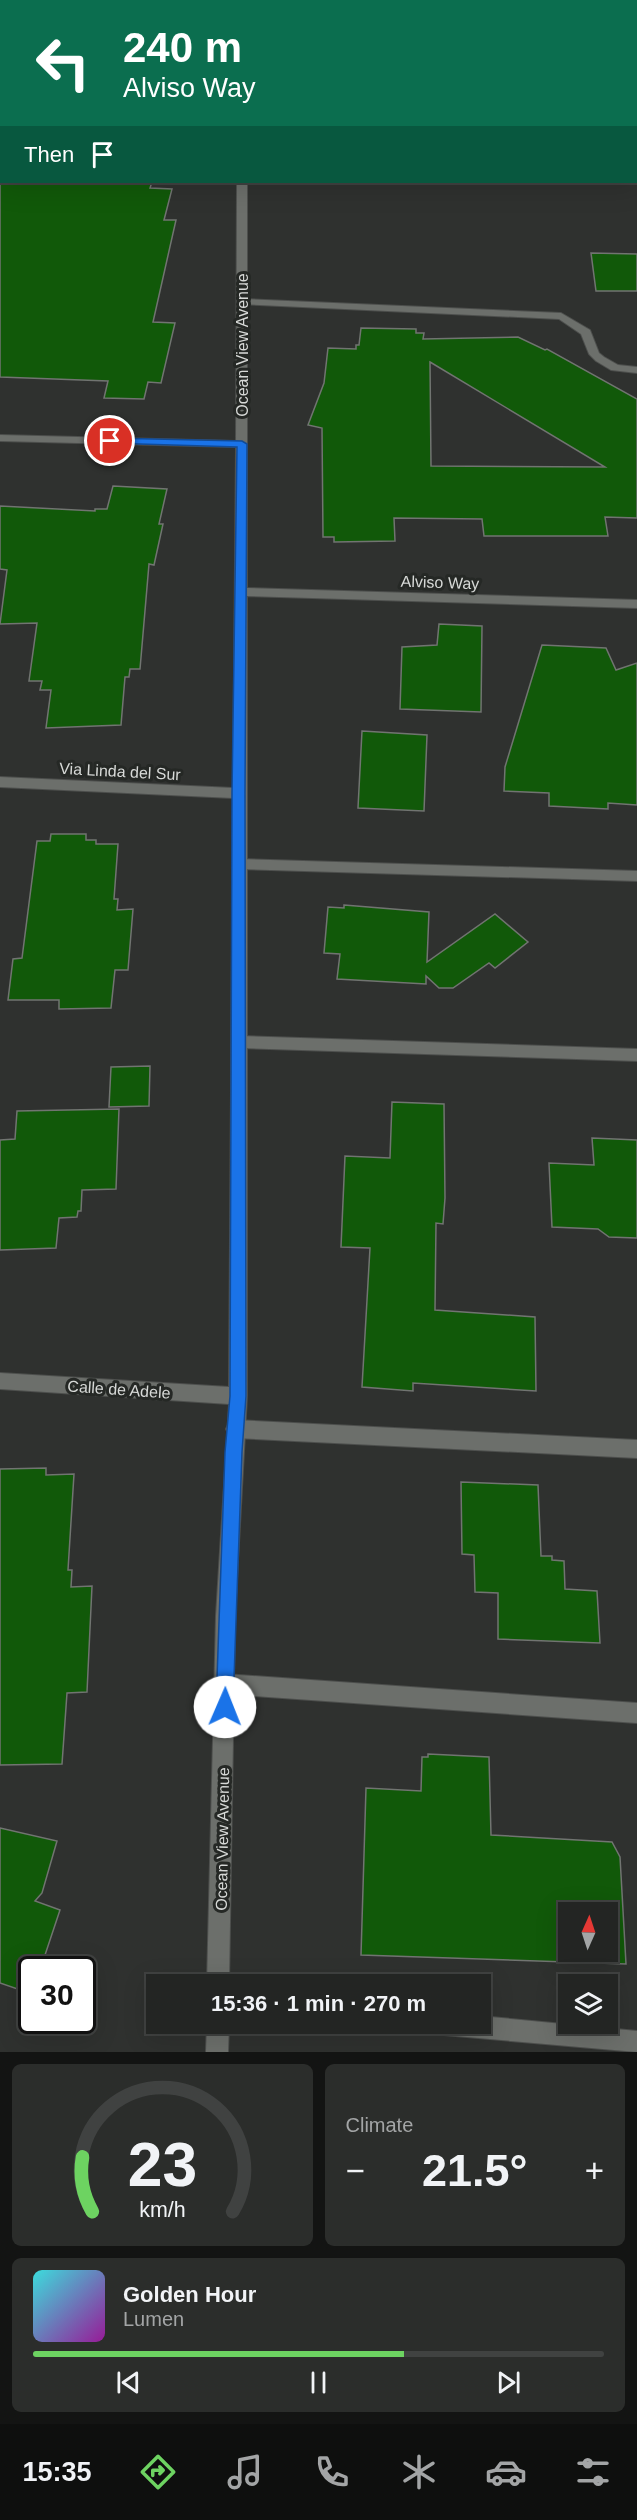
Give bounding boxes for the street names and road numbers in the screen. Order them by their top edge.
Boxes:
street label: Ocean View Avenue [234,273,251,417]
street label: Alviso Way [400,573,480,592]
street label: Via Linda del Sur [59,760,182,783]
street label: Calle de Adele [67,1377,171,1402]
street label: Ocean View Avenue [213,1767,232,1911]

